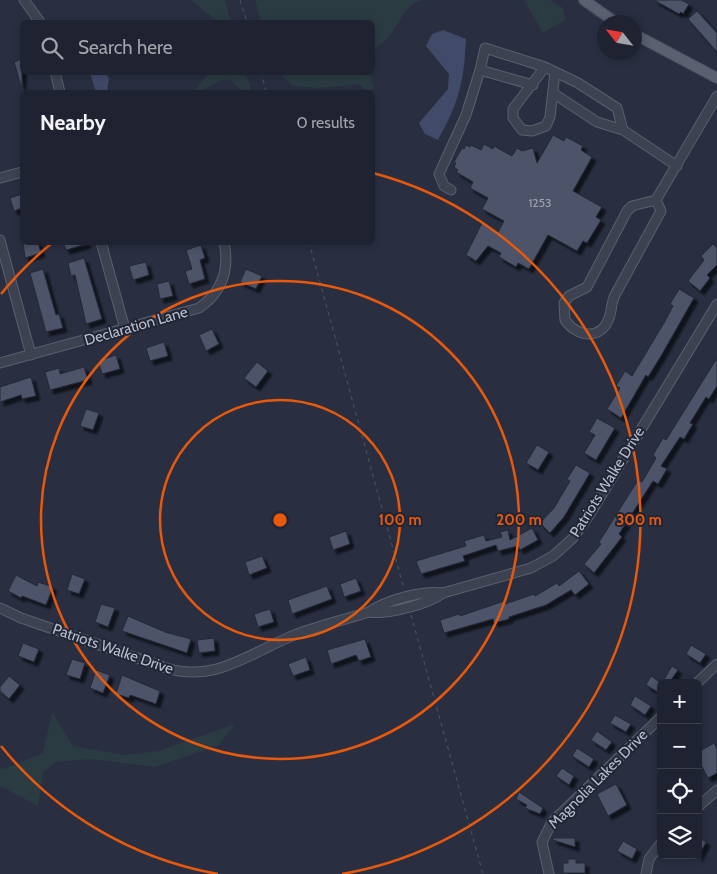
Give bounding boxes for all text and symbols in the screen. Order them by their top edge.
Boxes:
north arrow [597,15,642,60]
search box [20,20,375,75]
icon: search [38,34,66,62]
text: Search here [78,36,172,59]
text: Nearby [40,110,106,135]
text: 0 results [296,113,355,132]
house number: 1253 [528,195,552,210]
street label: Declaration Lane [82,303,190,349]
street label: Patriots Walke Drive [566,423,648,540]
centre of rings [271,511,289,529]
text: 100 m [378,511,422,529]
text: 200 m [496,511,542,529]
text: 300 m [616,511,662,529]
street label: Patriots Walke Drive [50,620,176,678]
map controls [657,679,702,859]
button: + [657,679,702,724]
button: − [657,724,702,769]
street label: Magnolia Lakes Drive [545,725,652,832]
button: locate [657,769,702,814]
button: layers [657,814,702,859]

